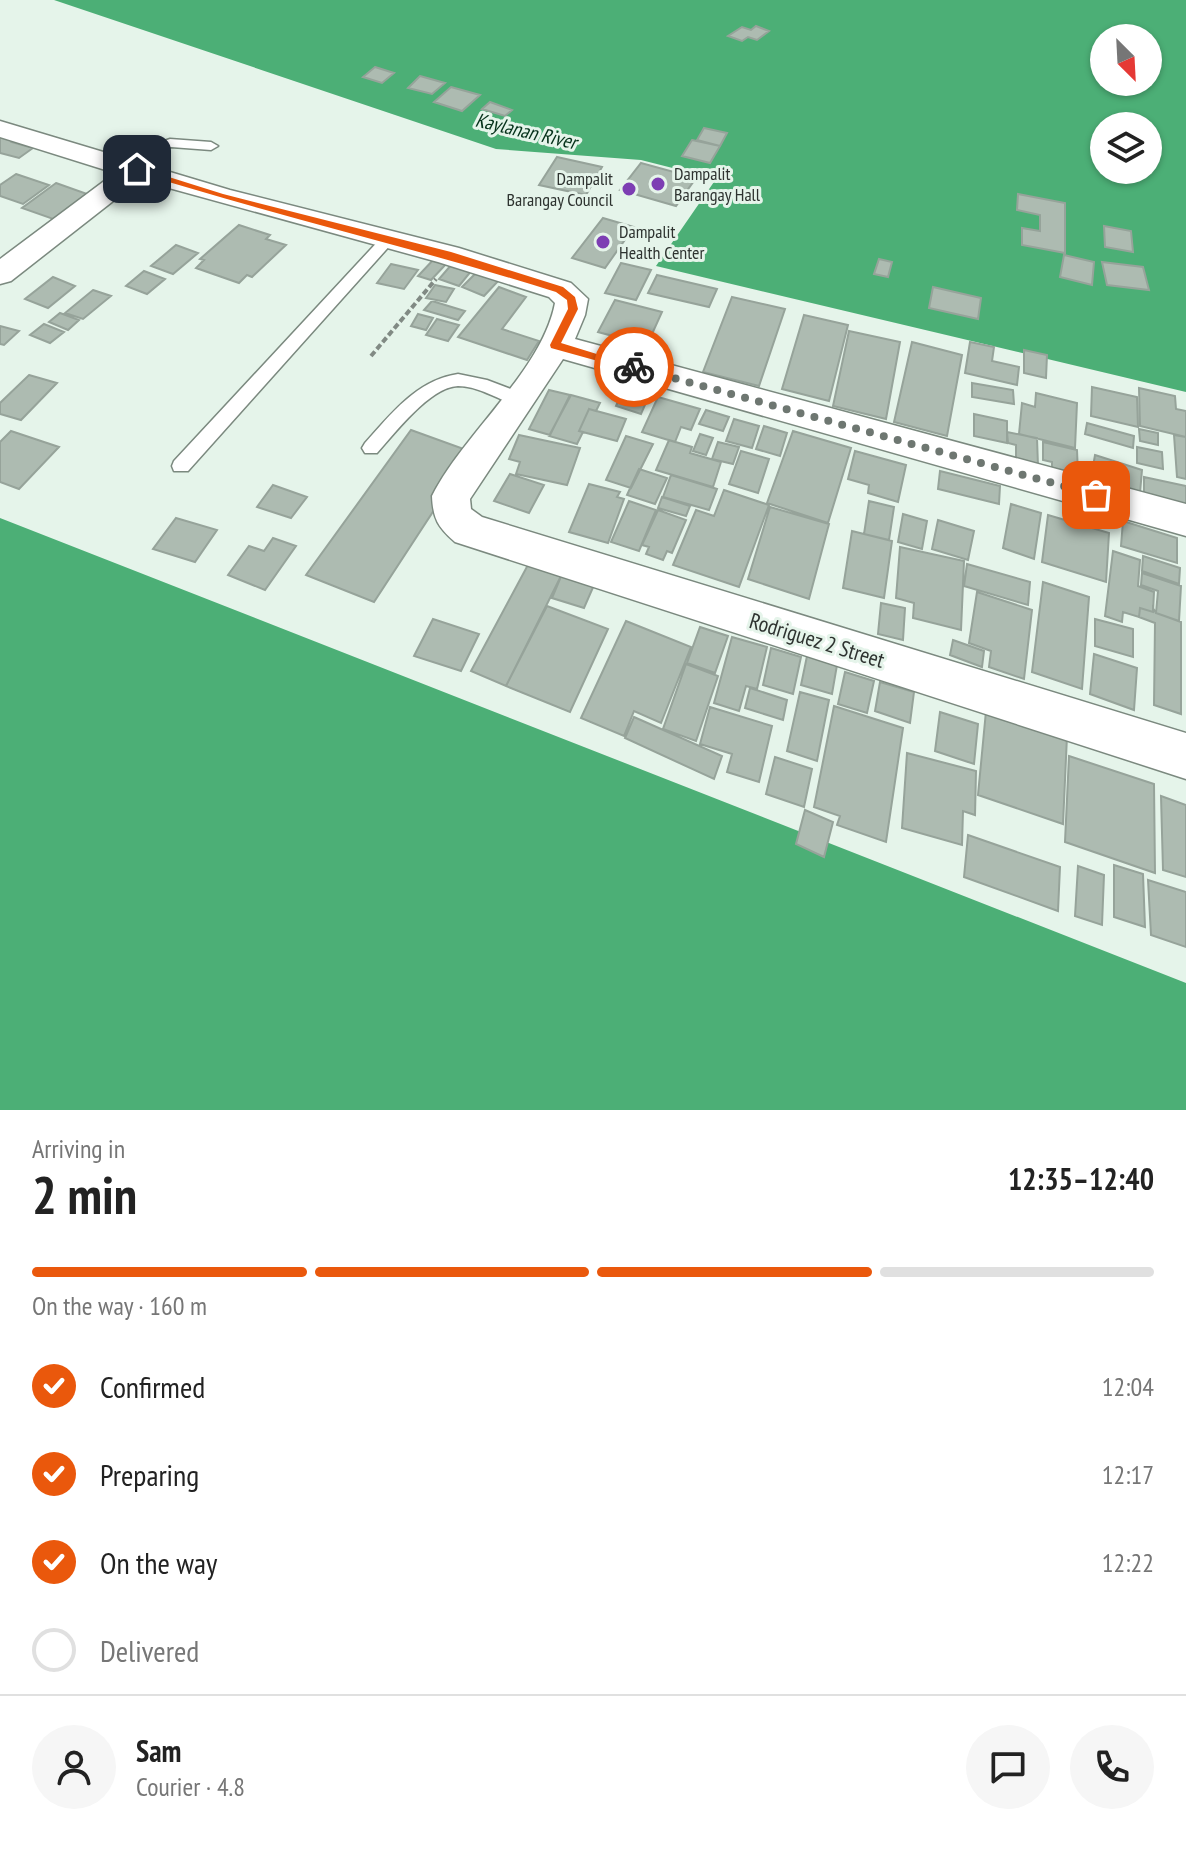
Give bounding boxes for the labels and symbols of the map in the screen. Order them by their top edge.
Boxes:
north arrow [1090,24,1162,96]
water label: Kaylanan River [473,107,581,156]
pin [103,135,171,203]
place label: Dampalit Barangay Hall [674,162,761,206]
place label: Dampalit Barangay Council [507,167,614,211]
marker: Dampalit Barangay Hall [649,175,667,193]
marker: Dampalit Barangay Council [620,180,638,198]
place label: Dampalit Health Center [619,220,704,264]
marker: Dampalit Health Center [594,233,612,251]
courier [594,327,674,407]
pin [1062,461,1130,529]
street label: Rodriguez 2 Street [746,606,888,674]

